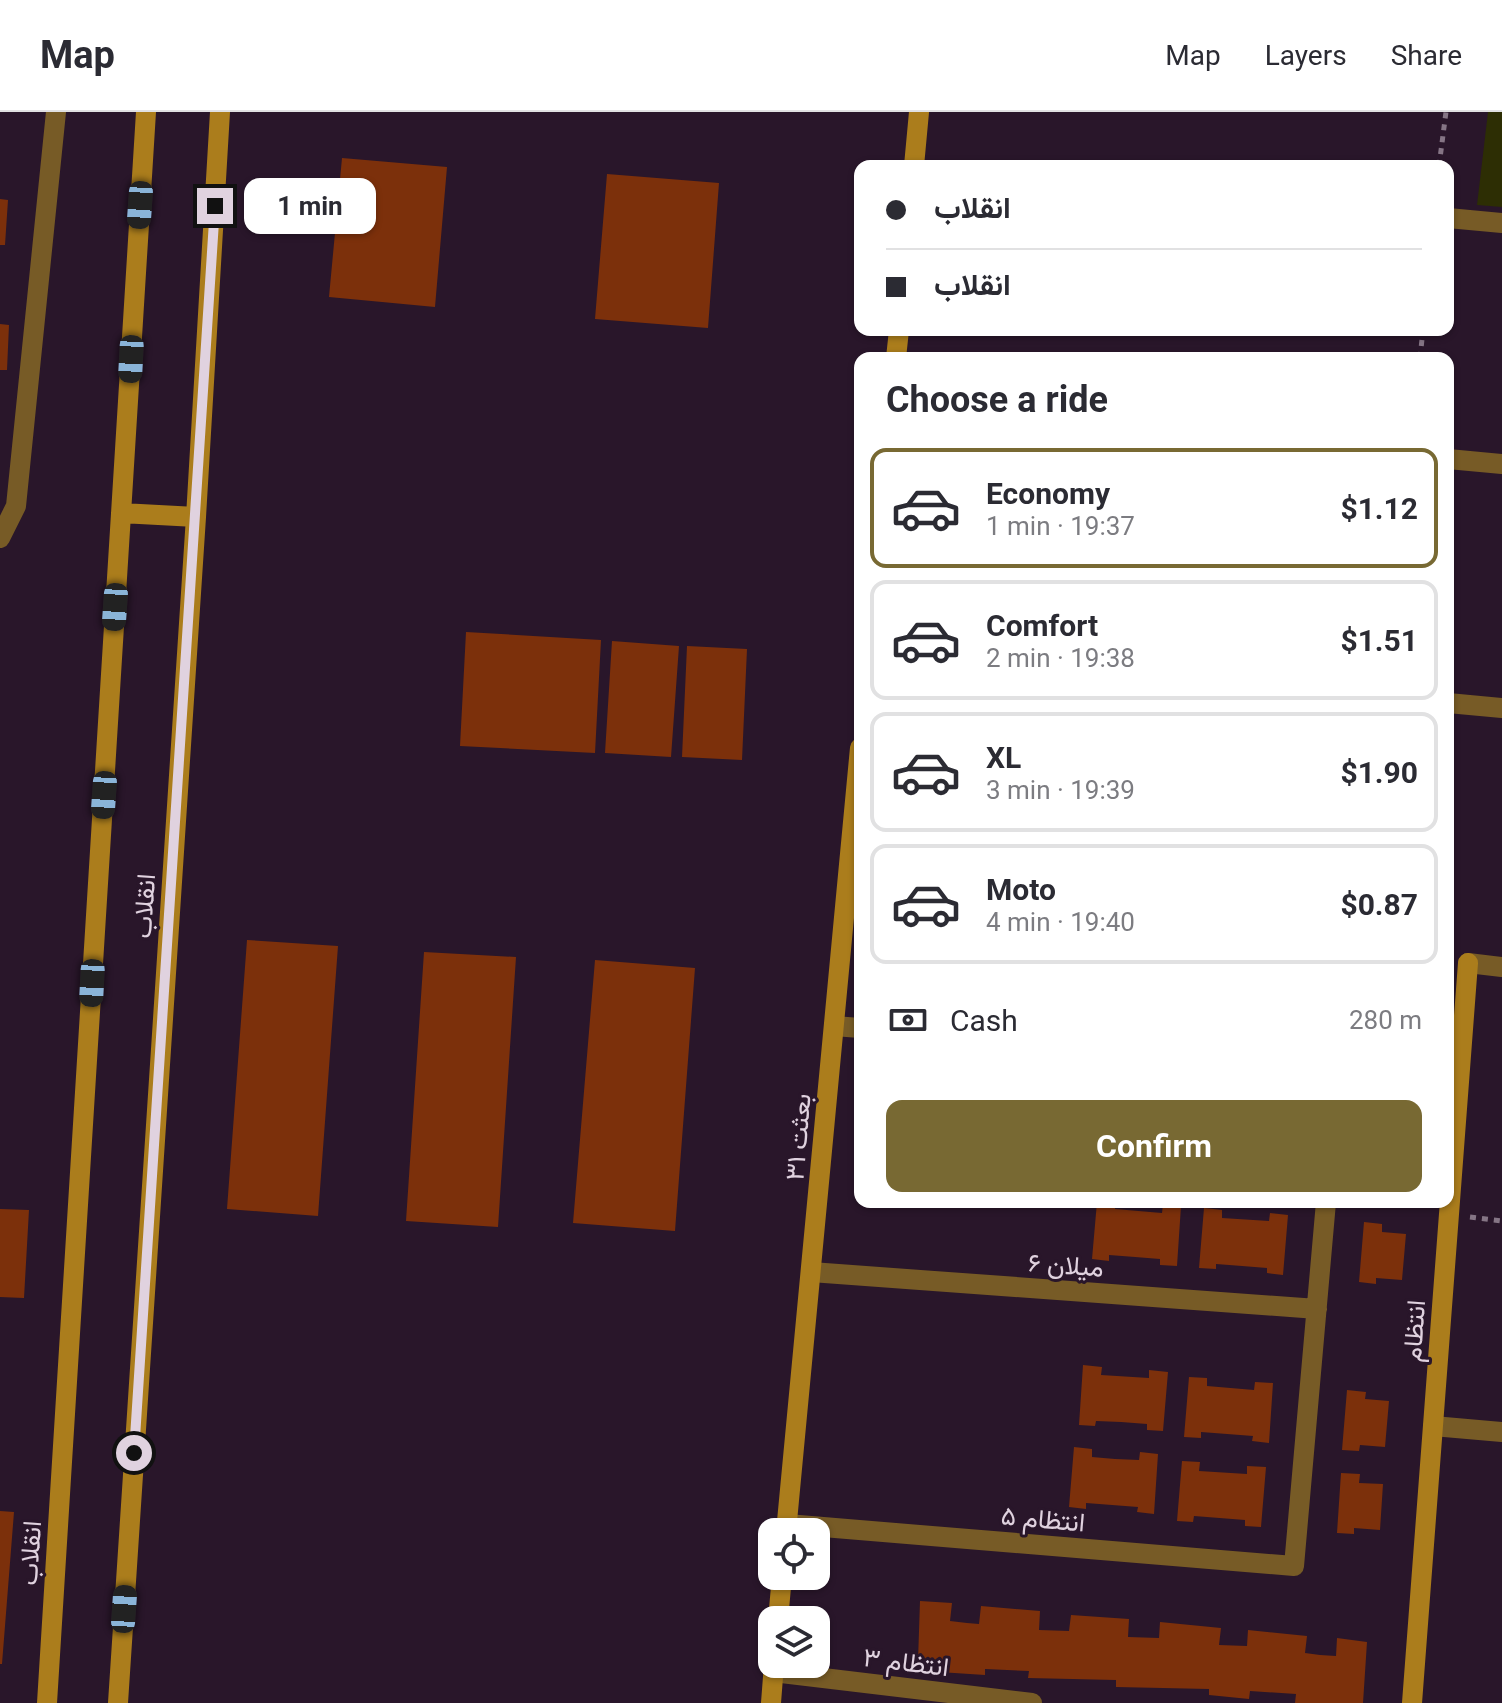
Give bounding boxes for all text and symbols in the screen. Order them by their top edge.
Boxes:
text: Map [40,33,115,77]
text: Map [1165,39,1221,72]
text: Layers [1265,39,1347,72]
text: Share [1391,39,1462,72]
callout: 1 min [243,178,375,234]
car [126,180,154,230]
route end [197,188,233,224]
text: انقلاب [934,190,1011,225]
text: 1 min [277,191,343,221]
text: انقلاب [934,267,1011,302]
car [118,334,144,384]
text: Choose a ride [886,379,1108,421]
icon: car [890,472,962,544]
text: Economy [986,476,1110,511]
text: $1.12 [1340,491,1418,526]
text: 1 min · 19:37 [986,511,1135,541]
car [101,582,129,632]
icon: car [890,604,962,676]
text: Comfort [986,608,1098,643]
text: $1.51 [1340,623,1418,658]
text: 2 min · 19:38 [986,643,1135,673]
icon: car [890,736,962,808]
text: XL [986,740,1021,775]
text: $1.90 [1340,755,1418,790]
car [90,770,118,820]
text: 3 min · 19:39 [986,775,1135,805]
icon: car [890,868,962,940]
text: Moto [986,872,1056,907]
street label: انقلاب [127,873,161,939]
text: $0.87 [1340,887,1418,922]
text: 4 min · 19:40 [986,907,1135,937]
car [79,958,105,1008]
icon: cash [886,998,930,1042]
text: Cash [950,1003,1018,1038]
text: 280 m [1349,1005,1422,1035]
street label: بعثت ۳۱ [779,1092,817,1182]
button: Confirm [886,1100,1422,1192]
street label: میلان ۶ [1027,1247,1105,1283]
street label: انتظام [1397,1299,1433,1363]
route start [116,1435,152,1471]
street label: انتظام ۵ [999,1500,1086,1540]
map controls [758,1518,830,1678]
button: locate [758,1518,830,1590]
street label: انقلاب [13,1520,47,1586]
car [110,1584,138,1634]
button: layers [758,1606,830,1678]
street label: انتظام ۳ [861,1642,951,1684]

